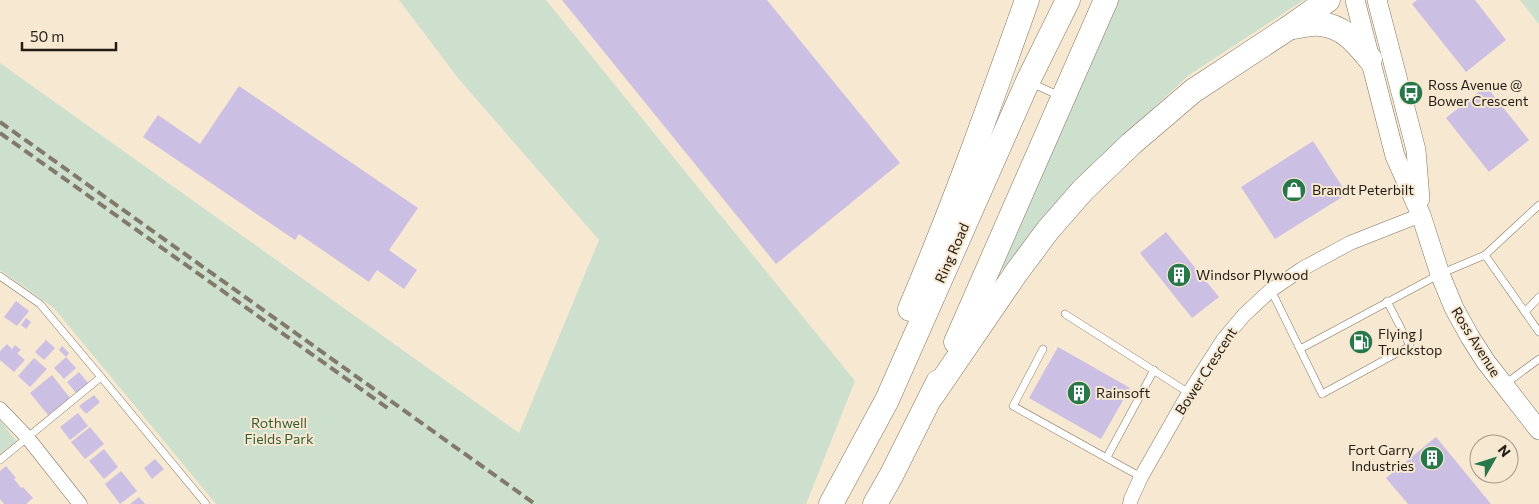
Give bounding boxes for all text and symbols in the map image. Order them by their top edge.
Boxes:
scale bar [22,20,116,52]
text: 50 m [30,27,64,45]
place label: Ross Avenue @ Bower Crescent [1428,76,1529,109]
bus stop icon: Ross Avenue @ Bower Crescent [1398,80,1424,106]
shop icon: Brandt Peterbilt [1281,177,1307,203]
place label: Brandt Peterbilt [1312,181,1414,198]
street label: Ring Road [931,220,972,285]
building icon: Windsor Plywood [1166,262,1192,288]
place label: Windsor Plywood [1196,266,1308,283]
street label: Ross Avenue [1448,304,1505,380]
street label: Bower Crescent [1171,324,1240,418]
place label: Flying J Truckstop [1378,325,1442,358]
fuel station icon: Flying J Truckstop [1348,329,1374,355]
building icon: Rainsoft [1066,380,1092,406]
place label: Rainsoft [1096,384,1150,401]
park label: Rothwell Fields Park [245,414,314,447]
north arrow [1469,434,1519,484]
place label: Fort Garry Industries [1348,441,1414,474]
text: N [1495,441,1514,460]
building icon: Fort Garry Industries [1419,445,1445,471]

